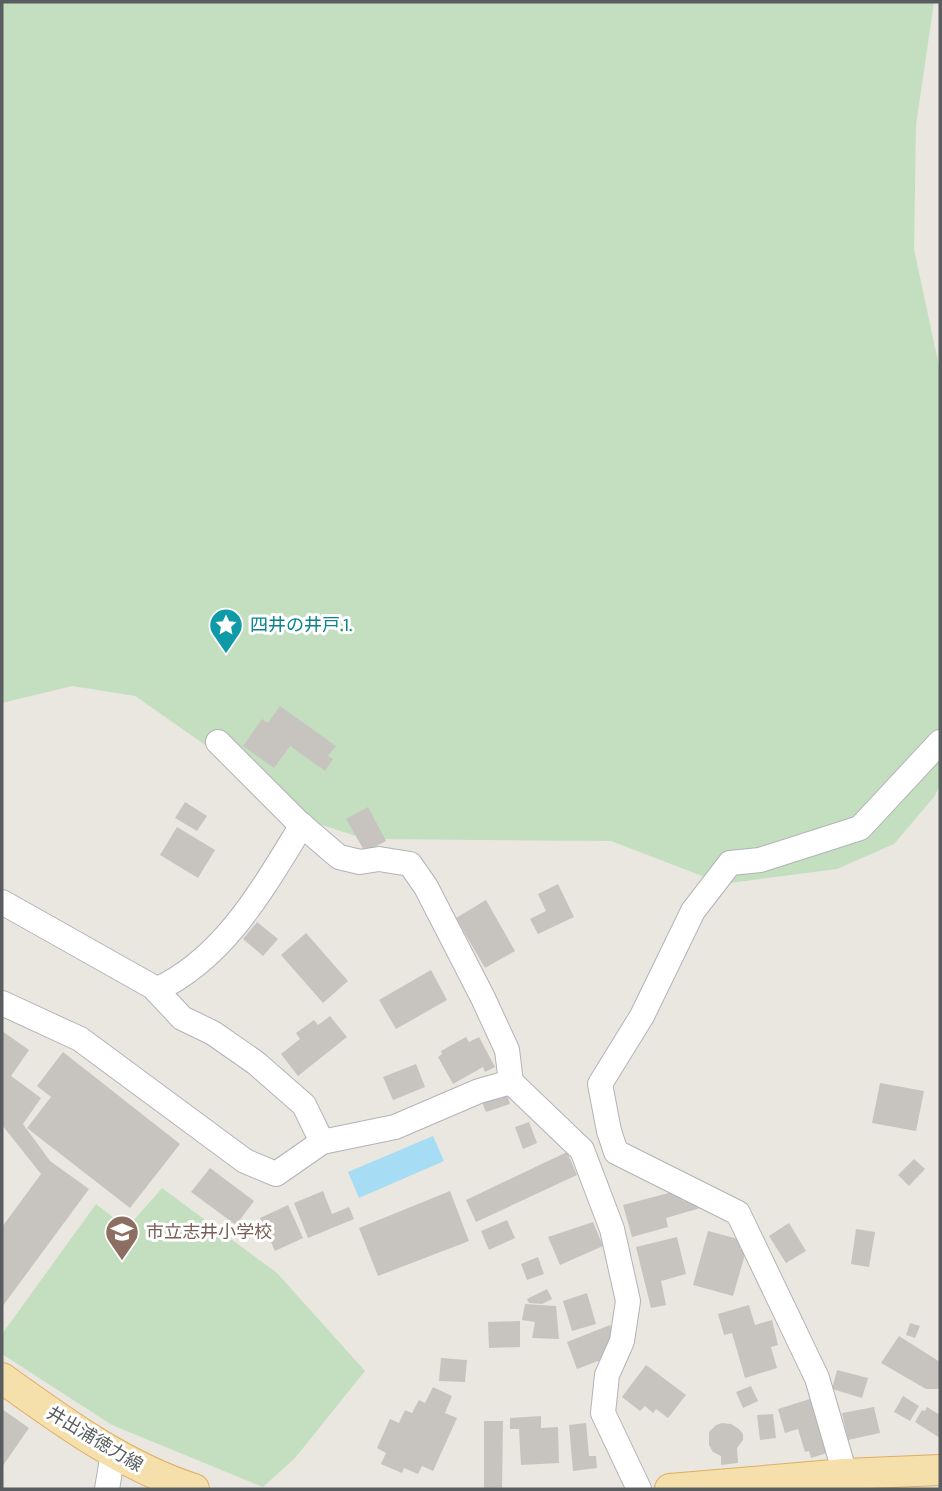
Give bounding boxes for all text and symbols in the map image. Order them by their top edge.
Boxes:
place icon: 四井の井戸.1. [207,606,245,655]
place label: 四井の井戸.1. [250,613,352,637]
school or university icon: 市立志井小学校 [103,1213,141,1262]
place label: 市立志井小学校 [146,1220,272,1244]
street label: 井出浦徳力線 [43,1401,147,1477]

